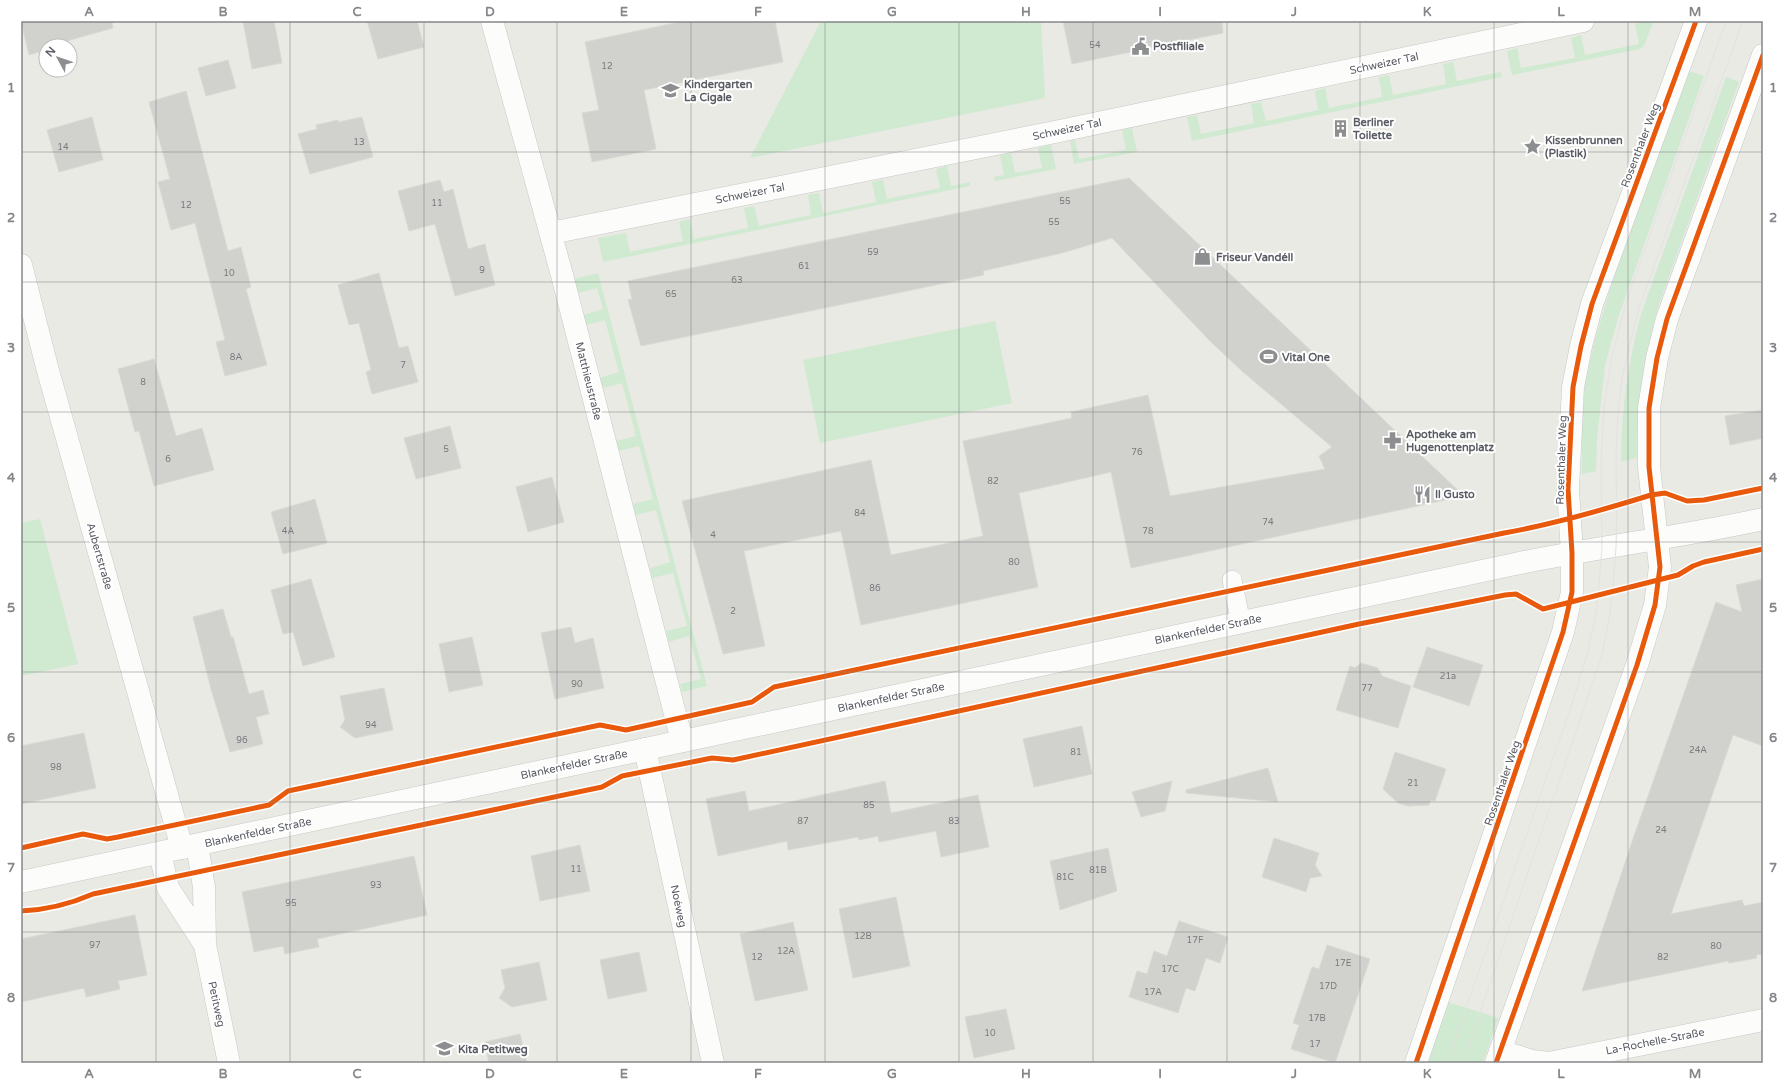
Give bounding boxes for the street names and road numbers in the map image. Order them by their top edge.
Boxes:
street label: Schweizer Tal [1348,50,1420,77]
street label: Rosenthaler Weg [1618,101,1663,189]
street label: Schweizer Tal [1031,116,1103,143]
street label: Schweizer Tal [714,180,786,207]
street label: Matthieustraße [573,341,605,422]
street label: Rosenthaler Weg [1553,415,1570,505]
street label: Aubertstraße [84,521,115,591]
street label: Blankenfelder Straße [1153,612,1263,647]
street label: Blankenfelder Straße [836,680,946,715]
street label: Rosenthaler Weg [1482,739,1523,828]
street label: Blankenfelder Straße [519,747,629,782]
street label: Blankenfelder Straße [203,815,313,850]
street label: Noéweg [668,884,689,929]
street label: Petitweg [205,980,228,1028]
street label: La-Rochelle-Straße [1605,1026,1706,1057]

